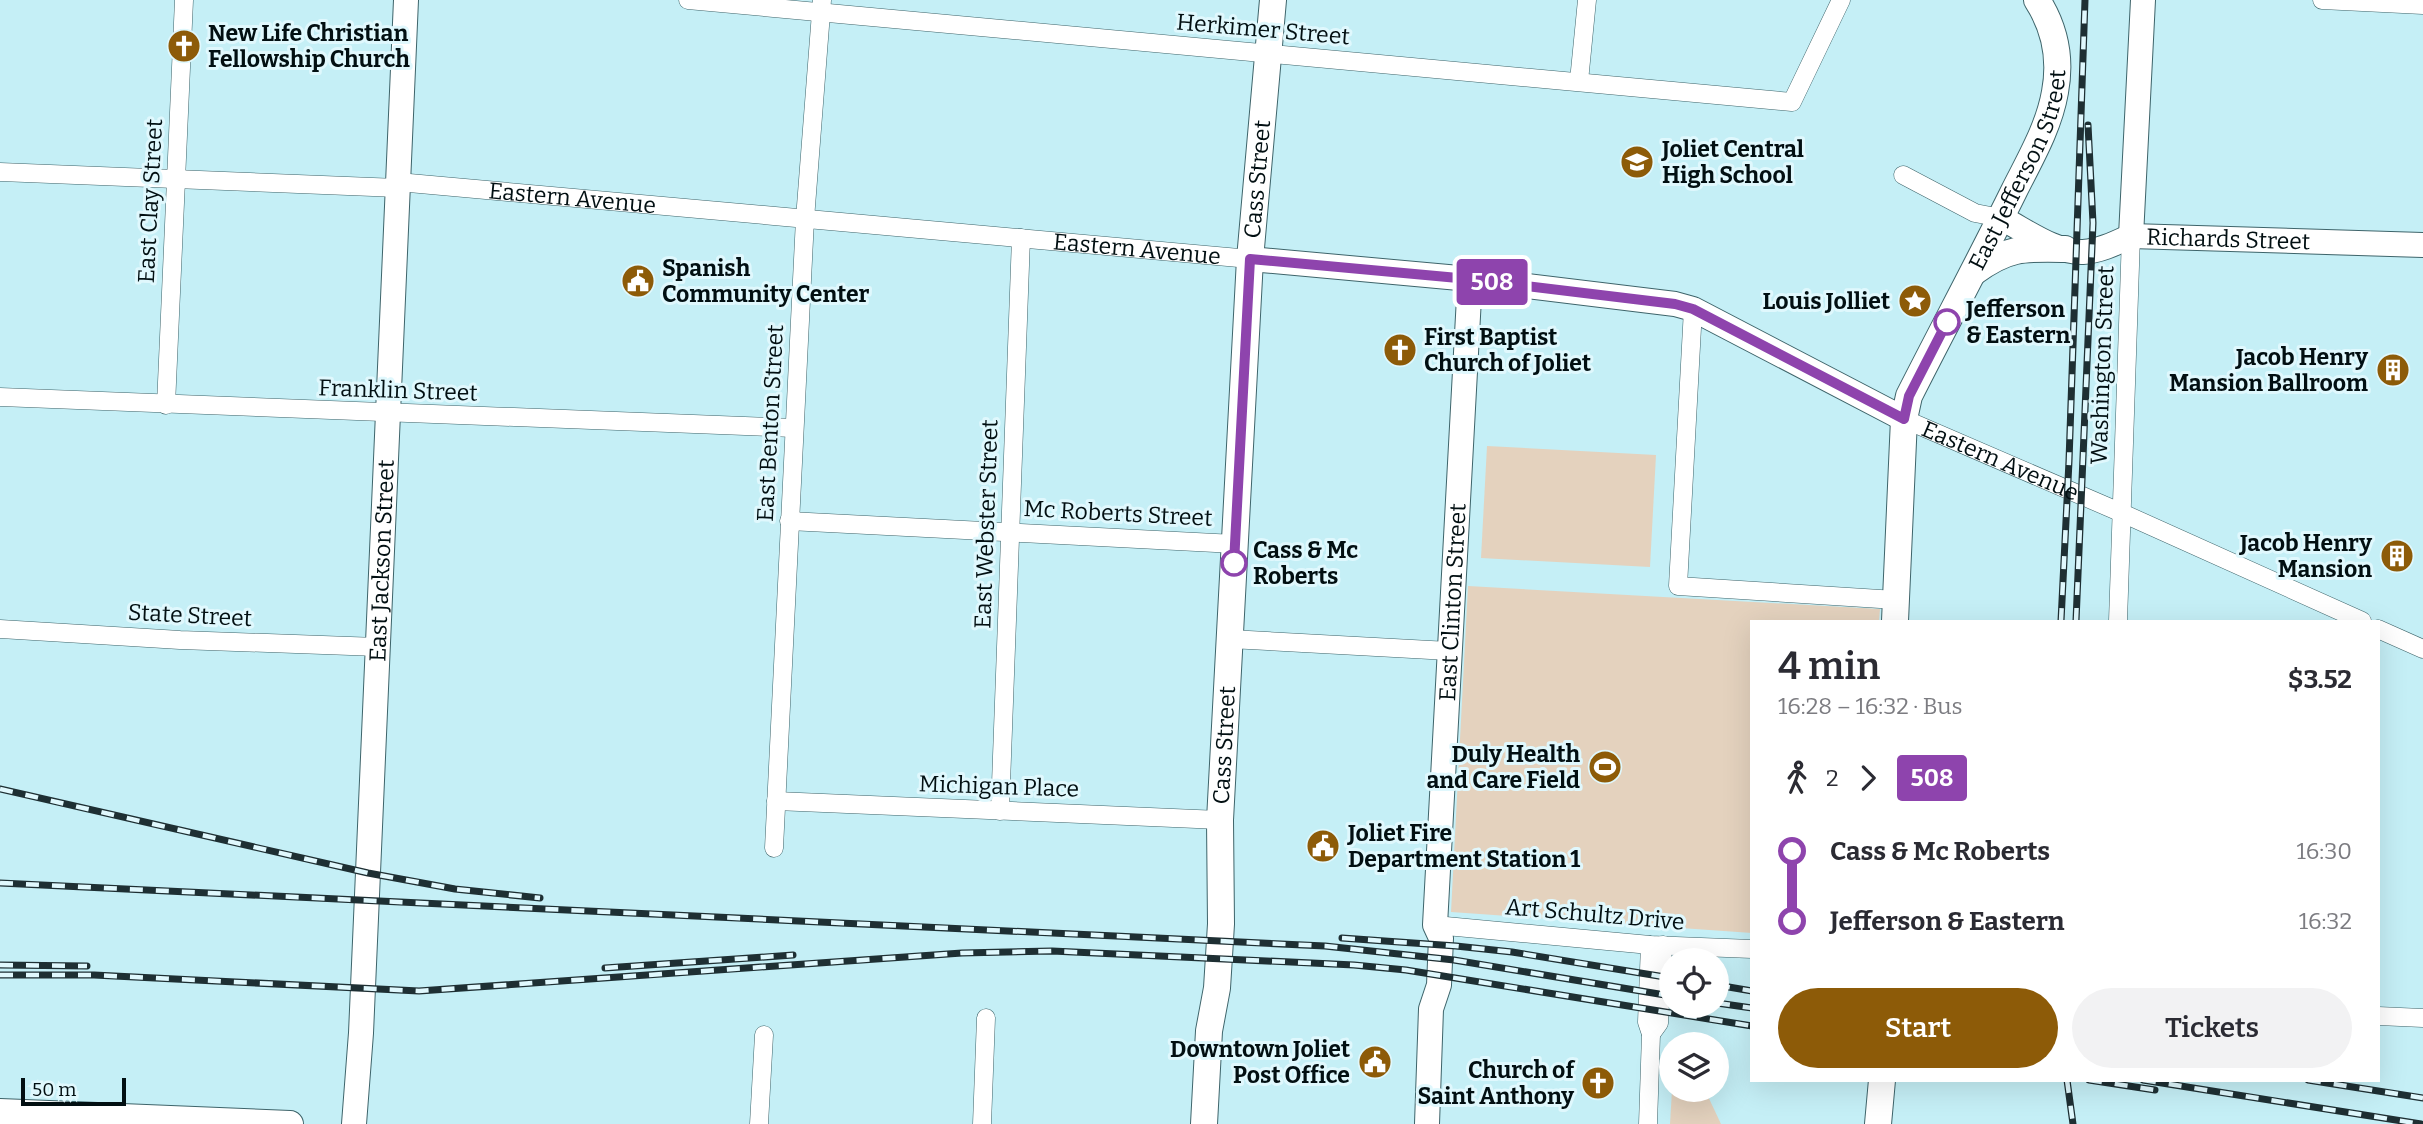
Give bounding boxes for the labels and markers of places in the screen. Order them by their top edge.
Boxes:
place label: New Life Christian Fellowship Church [208,19,410,73]
church icon: New Life Christian Fellowship Church [165,27,203,65]
place label: Joliet Central High School [1660,135,1804,189]
school or university icon: Joliet Central High School [1618,143,1656,181]
place label: Spanish Community Center [662,254,870,308]
public building icon: Spanish Community Center [619,262,657,300]
place icon: Louis Jolliet [1896,282,1934,320]
place label: Louis Jolliet [1763,287,1890,315]
place label: Jefferson & Eastern [1964,295,2070,349]
marker: Jefferson & Eastern [1934,309,1960,335]
place label: First Baptist Church of Joliet [1424,323,1591,377]
church icon: First Baptist Church of Joliet [1381,331,1419,369]
place label: Jacob Henry Mansion Ballroom [2169,343,2368,397]
building icon: Jacob Henry Mansion Ballroom [2374,351,2412,389]
place label: Jacob Henry Mansion [2238,529,2372,583]
place label: Cass & Mc Roberts [1253,536,1358,590]
building icon: Jacob Henry Mansion [2378,537,2416,575]
marker: Cass & Mc Roberts [1221,550,1247,576]
place label: Duly Health and Care Field [1426,740,1580,794]
sports icon: Duly Health and Care Field [1586,748,1624,786]
place label: Joliet Fire Department Station 1 [1346,819,1580,873]
public building icon: Joliet Fire Department Station 1 [1304,827,1342,865]
place label: Downtown Joliet Post Office [1170,1035,1350,1089]
public building icon: Downtown Joliet Post Office [1356,1043,1394,1081]
place label: Church of Saint Anthony [1418,1056,1575,1110]
church icon: Church of Saint Anthony [1579,1064,1617,1102]

